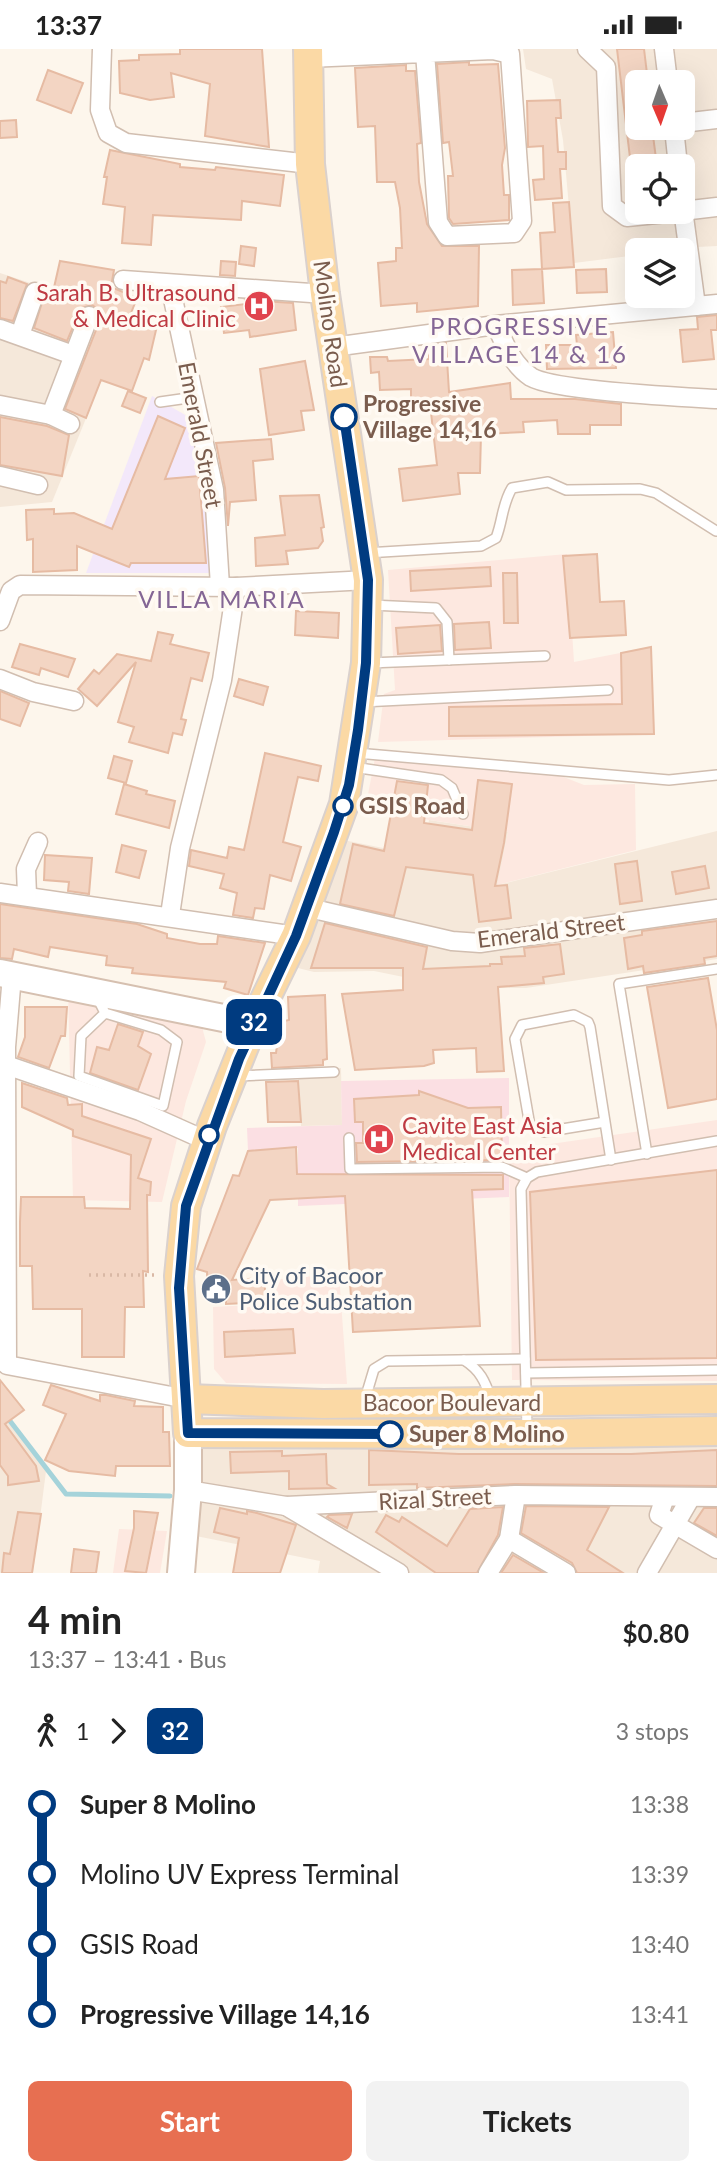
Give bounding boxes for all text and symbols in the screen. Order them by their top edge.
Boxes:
text: 13:37 [35,9,102,41]
north arrow [625,70,695,140]
map controls [625,70,695,308]
button: locate [625,154,695,224]
button: layers [625,238,695,308]
street label: Molino Road [308,259,354,389]
place label: Sarah B. Ultrasound & Medical Clinic [36,278,236,332]
hospital icon: Sarah B. Ultrasound & Medical Clinic [242,289,276,323]
district label: PROGRESSIVE VILLAGE 14 & 16 [412,311,628,368]
street label: Emerald Street [173,359,229,511]
place label: Progressive Village 14,16 [362,389,496,443]
marker: Progressive Village 14,16 [331,404,357,430]
district label: VILLA MARIA [138,584,306,613]
place label: GSIS Road [359,791,465,819]
marker: GSIS Road [333,796,353,816]
street label: Emerald Street [476,907,627,953]
line badge: 32 [222,999,286,1045]
text: 32 [240,1007,268,1036]
place label: Cavite East Asia Medical Center [402,1111,563,1165]
hospital icon: Cavite East Asia Medical Center [362,1122,396,1156]
unlabelled marker [199,1125,219,1145]
place label: City of Bacoor Police Substation [239,1261,412,1315]
public building icon: City of Bacoor Police Substation [199,1272,233,1306]
street label: Bacoor Boulevard [363,1388,541,1416]
place label: Super 8 Molino [409,1419,565,1447]
marker: Super 8 Molino [377,1421,403,1447]
street label: Rizal Street [378,1481,493,1515]
text: 4 min [28,1596,122,1642]
text: $0.80 [623,1617,689,1649]
text: 13:37 – 13:41 · Bus [28,1645,227,1673]
icon: walk [28,1712,66,1750]
icon: forward [99,1712,137,1750]
text: 32 [161,1716,189,1745]
text: 1 [76,1717,89,1745]
text: 3 stops [616,1717,689,1745]
text: Super 8 Molino [80,1788,256,1820]
text: 13:38 [630,1790,689,1818]
text: Molino UV Express Terminal [80,1858,399,1890]
text: 13:39 [630,1860,689,1888]
text: GSIS Road [80,1928,199,1960]
text: 13:40 [630,1930,689,1958]
text: Progressive Village 14,16 [80,1998,370,2030]
text: 13:41 [630,2000,689,2028]
button: Start [28,2081,352,2161]
button: Tickets [366,2081,689,2161]

